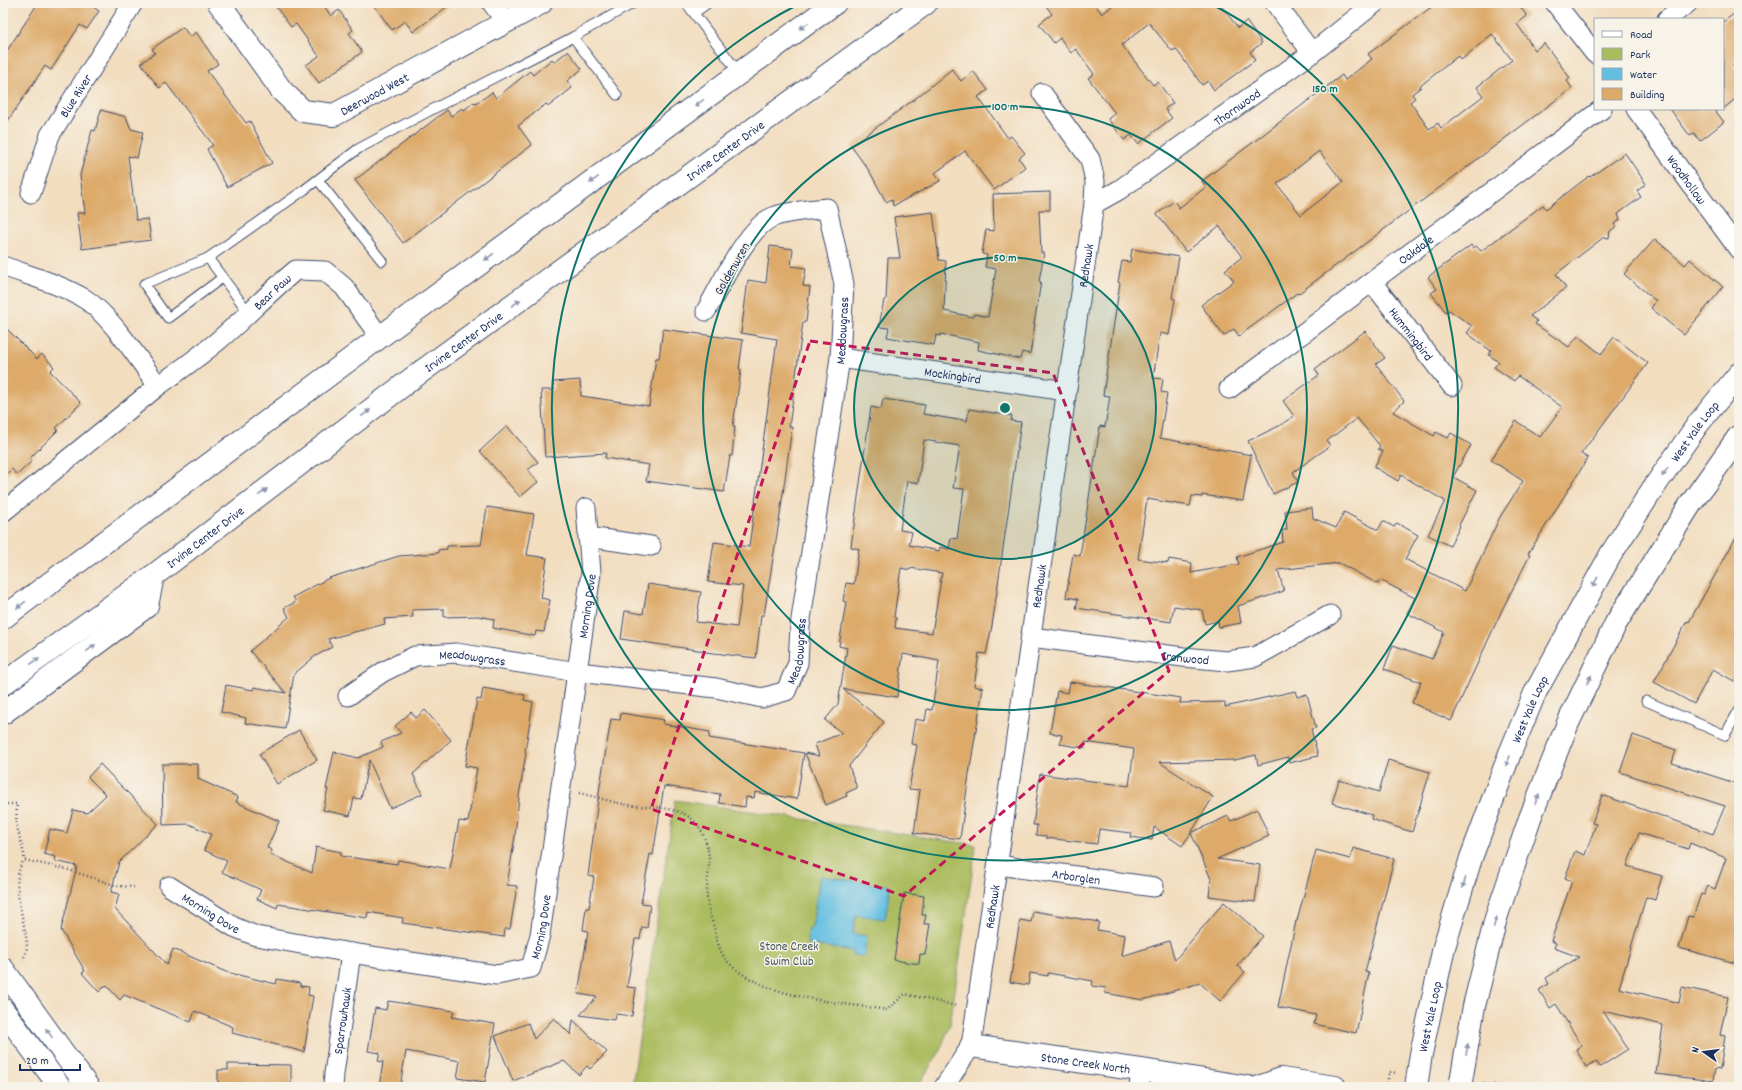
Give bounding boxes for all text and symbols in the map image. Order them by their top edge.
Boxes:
legend [1594,18,1724,110]
one-way arrow [798,22,809,30]
text: Road [1630,27,1652,44]
text: Park [1630,47,1651,64]
text: Water [1630,67,1657,84]
street label: Deerwood West [337,69,413,122]
street label: Blue River [56,71,98,122]
text: 150 m [1312,81,1338,98]
street label: Thornwood [1211,85,1266,132]
text: Building [1630,87,1665,104]
one-way arrow [693,99,704,107]
text: 100 m [992,99,1018,116]
street label: Irvine Center Drive [683,117,770,187]
street label: Woodhollow [1661,152,1710,209]
one-way arrow [589,176,599,184]
street label: Oakdale [1395,231,1439,271]
street label: Goldenwren [710,239,756,299]
street label: Redhawk [1075,243,1100,289]
text: 50 m [993,250,1017,267]
one-way arrow [484,253,494,261]
street label: Bear Paw [250,270,297,316]
street label: Meadowgrass [832,296,855,366]
one-way arrow [510,299,521,307]
street label: Hummingbird [1383,304,1436,366]
street label: Irvine Center Drive [422,308,508,378]
street label: Mockingbird [923,363,982,390]
street label: West Yale Loop [1667,398,1725,467]
centre of rings [998,401,1012,415]
one-way arrow [361,410,371,418]
one-way arrow [1661,466,1669,477]
one-way arrow [257,488,268,496]
street label: Irvine Center Drive [164,503,249,574]
street label: Redhawk [1028,563,1053,609]
street label: Morning Dove [575,573,603,640]
one-way arrow [1592,576,1599,587]
one-way arrow [15,601,26,609]
street label: Meadowgrass [783,617,813,688]
one-way arrow [85,644,96,652]
street label: Meadowgrass [439,646,507,673]
street label: Ironwood [1161,647,1210,671]
one-way arrow [29,657,40,666]
street label: West Yale Loop [1508,673,1555,746]
one-way arrow [1586,674,1592,685]
one-way arrow [1504,755,1510,767]
one-way arrow [1535,792,1541,804]
street label: Arborglen [1050,866,1101,891]
one-way arrow [1461,878,1467,890]
street label: Redhawk [981,884,1006,930]
street label: Morning Dove [177,889,242,940]
street label: Morning Dove [527,893,558,962]
one-way arrow [1493,916,1499,928]
park label: Stone Creek Swim Club [759,938,819,972]
street label: West Yale Loop [1415,980,1448,1054]
street label: Sparrowhawk [330,986,358,1056]
one-way arrow [45,1027,53,1038]
north arrow [1684,1032,1724,1072]
one-way arrow [1464,1042,1470,1055]
text: N [1688,1045,1705,1055]
scale bar [20,1046,80,1072]
street label: Stone Creek North [1040,1049,1131,1080]
text: 20 m [26,1053,49,1070]

